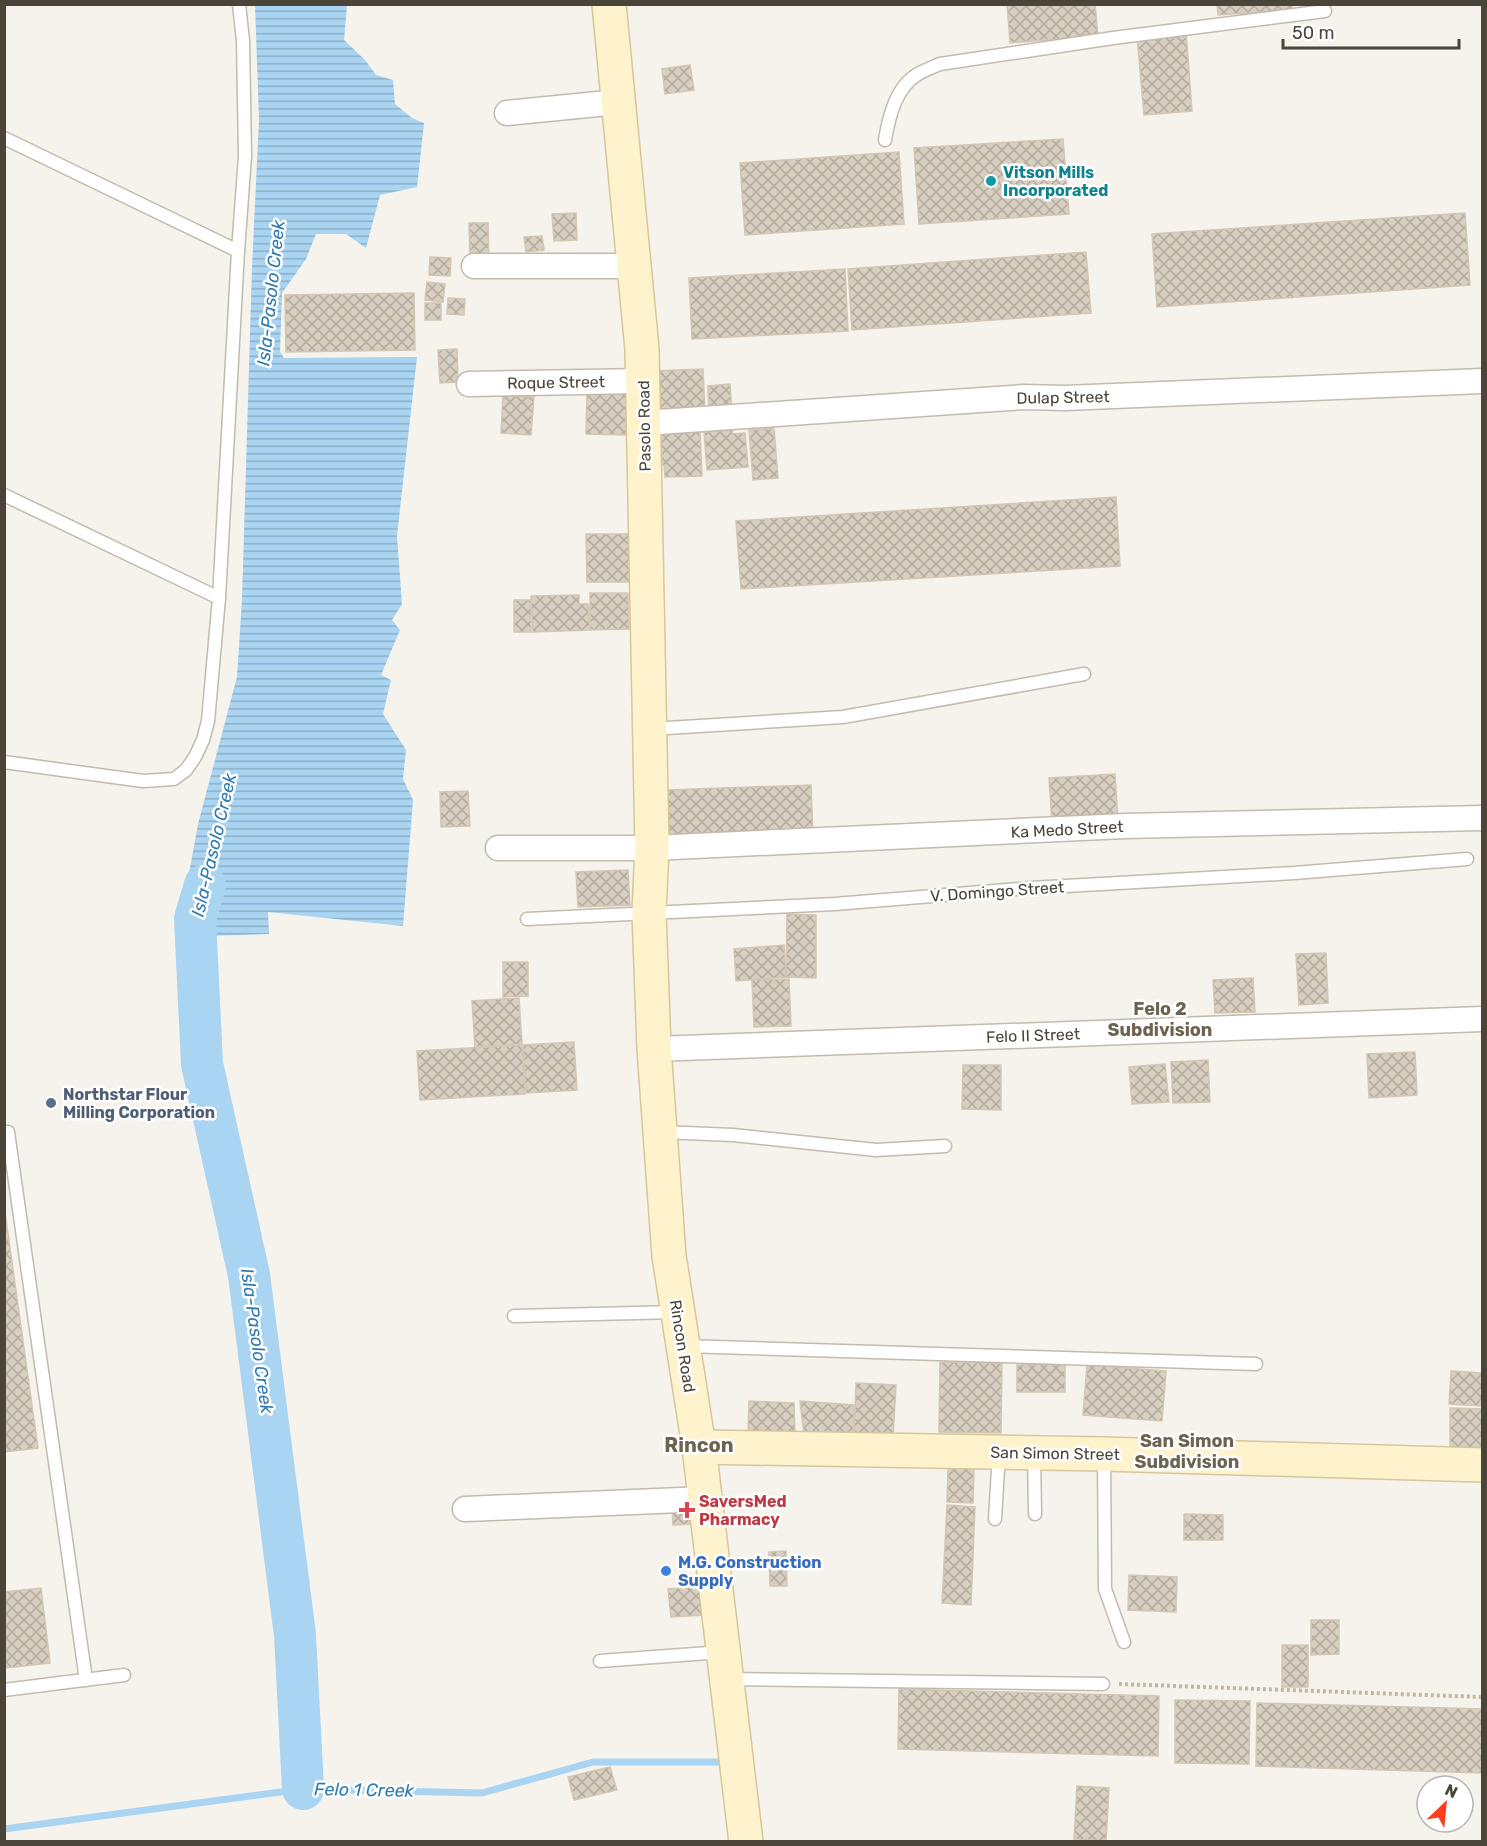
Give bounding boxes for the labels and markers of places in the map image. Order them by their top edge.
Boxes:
place label: Vitson Mills Incorporated [1003,163,1108,200]
marker: Vitson Mills Incorporated [984,174,998,188]
place label: Northstar Flour Milling Corporation [63,1085,215,1122]
marker: Northstar Flour Milling Corporation [44,1096,58,1110]
place label: SaversMed Pharmacy [699,1492,786,1529]
marker: SaversMed Pharmacy [680,1503,694,1517]
place label: M.G. Construction Supply [678,1553,822,1590]
marker: M.G. Construction Supply [659,1564,673,1578]

